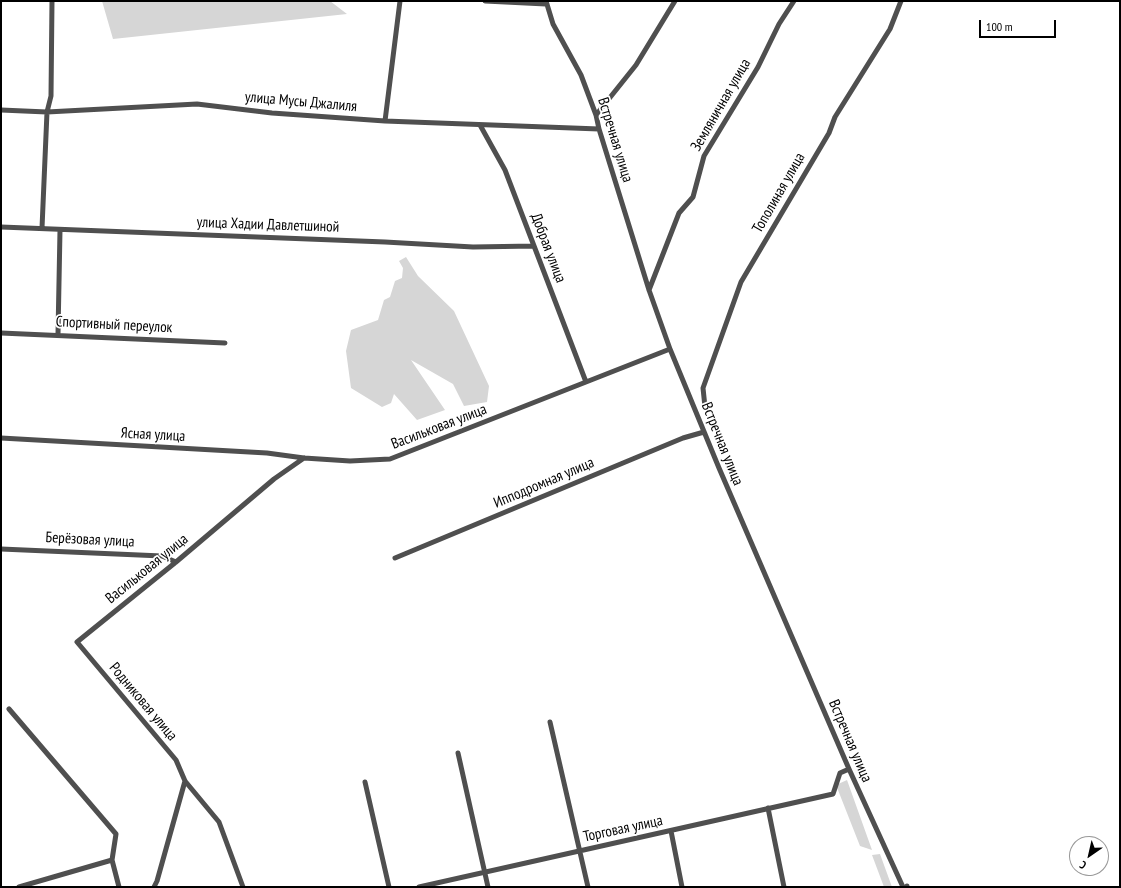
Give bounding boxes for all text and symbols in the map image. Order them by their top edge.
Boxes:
scale bar [981,12,1058,38]
text: 100 m [986,19,1013,34]
street label: Земляничная улица [687,56,755,154]
street label: улица Мусы Джалиля [244,88,358,116]
street label: Встречная улица [594,95,636,185]
street label: Тополиная улица [749,150,809,236]
street label: Добрая улица [526,211,570,285]
street label: улица Хадии Давлетшиной [196,214,340,236]
street label: Спортивный переулок [55,313,173,337]
street label: Встречная улица [697,400,747,488]
street label: Васильковая улица [389,401,489,453]
street label: Ясная улица [120,424,186,446]
street label: Ипподромная улица [491,454,597,512]
street label: Берёзовая улица [45,529,135,551]
street label: Васильковая улица [102,530,192,608]
street label: Родниковая улица [105,659,181,745]
street label: Встречная улица [825,697,875,785]
street label: Торговая улица [582,812,664,846]
north arrow [1069,836,1109,876]
text: С [1077,858,1089,872]

